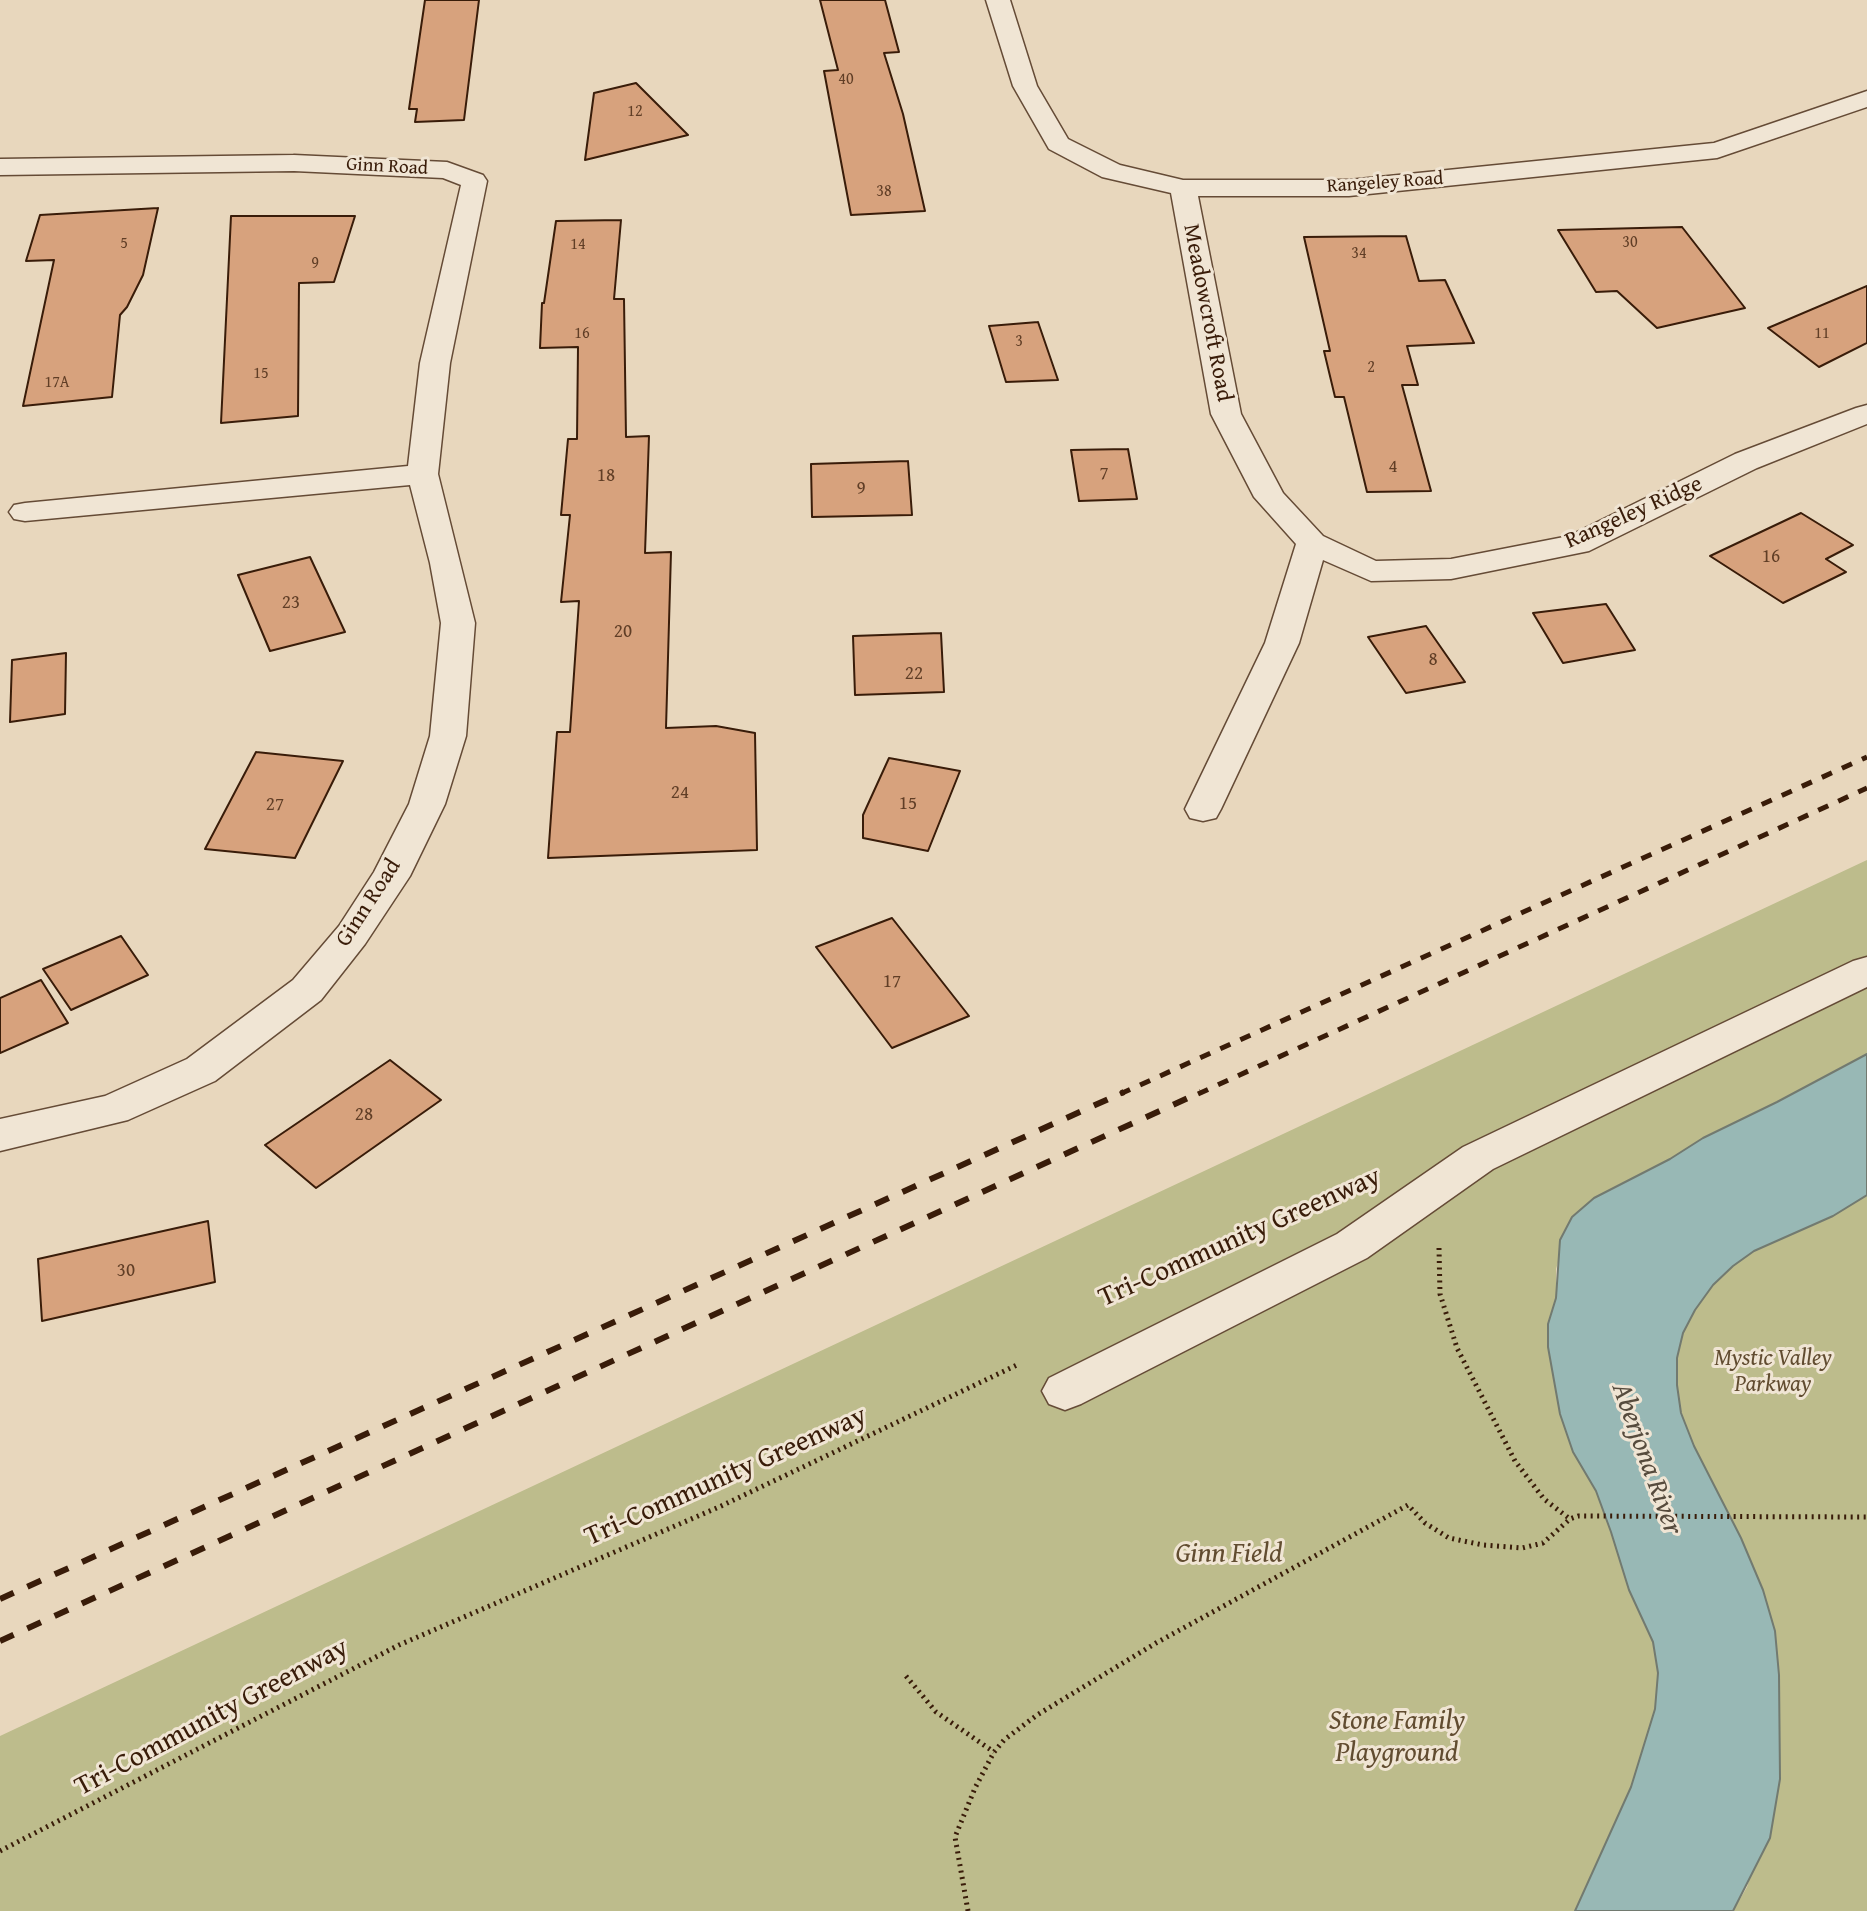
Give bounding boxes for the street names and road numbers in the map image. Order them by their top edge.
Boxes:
street label: Ginn Road [346,153,428,181]
street label: Rangeley Road [1326,168,1444,198]
street label: Meadowcroft Road [1176,222,1238,404]
street label: Rangeley Ridge [1561,470,1707,556]
street label: Ginn Road [330,854,408,952]
street label: Tri-Community Greenway [1094,1161,1386,1315]
street label: Tri-Community Greenway [580,1400,872,1554]
street label: Tri-Community Greenway [69,1632,355,1804]

